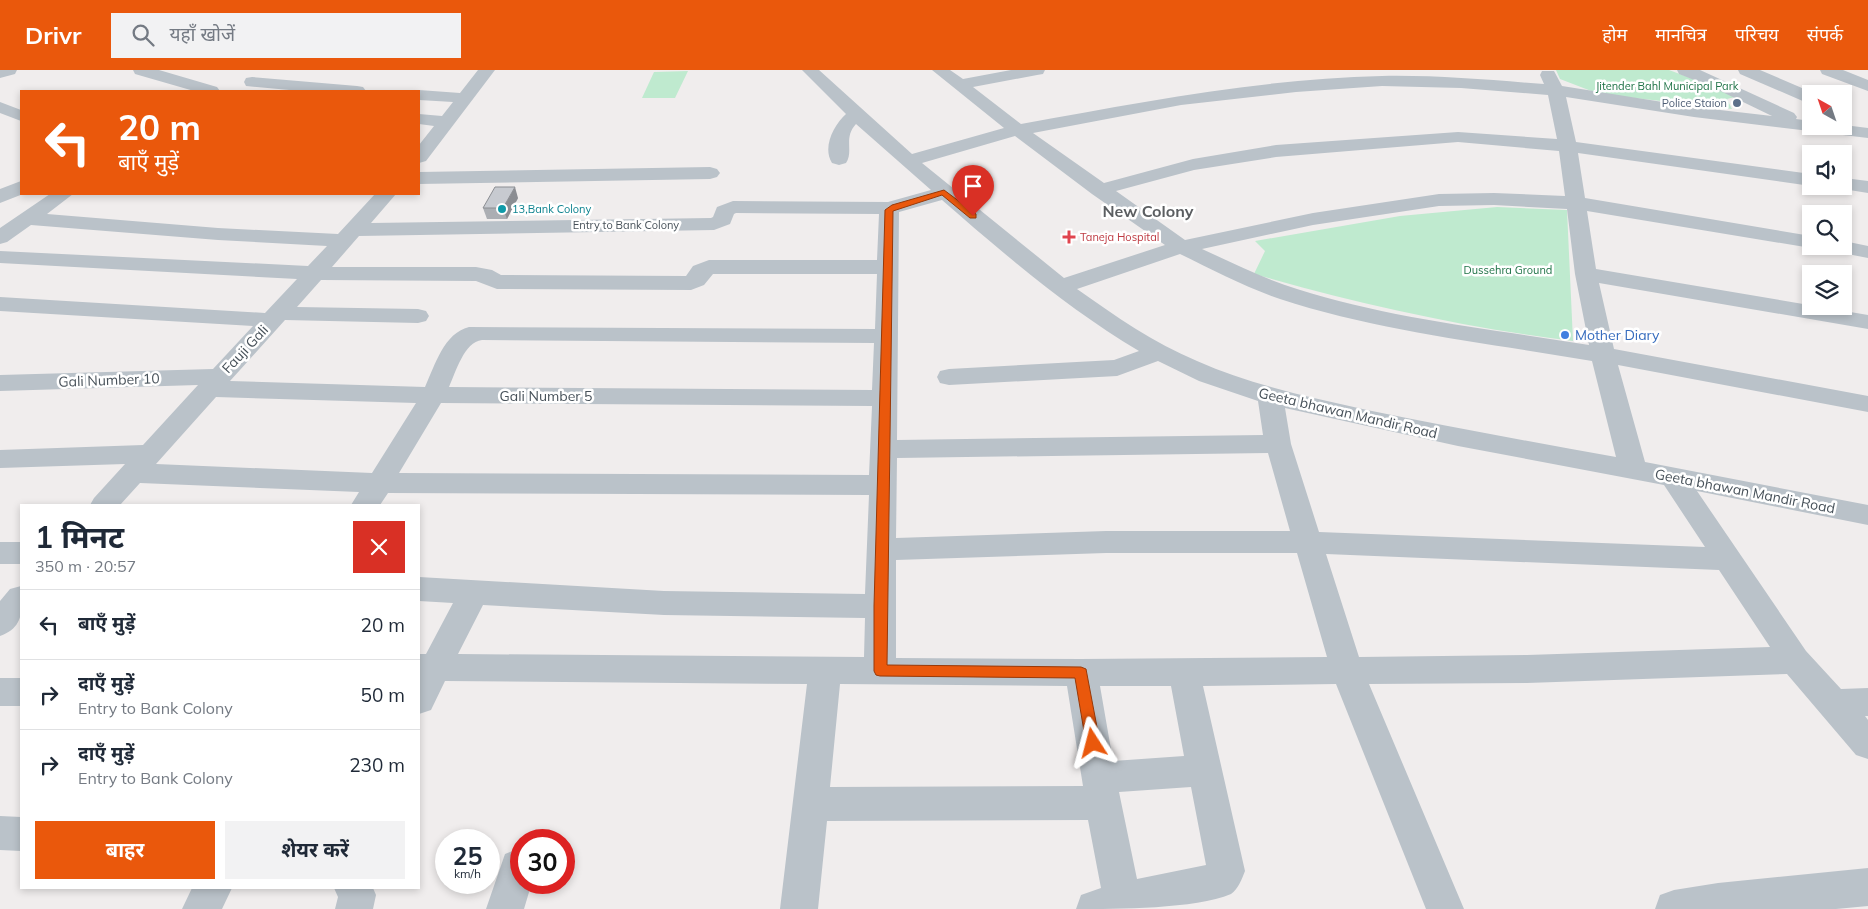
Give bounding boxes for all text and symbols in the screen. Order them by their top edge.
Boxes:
search box [111,13,461,58]
text: Drivr [25,20,81,50]
icon: search [129,21,157,49]
text: यहाँ खोजें [169,22,235,46]
text: होम [1602,23,1627,46]
text: मानचित्र [1655,23,1707,46]
text: परिचय [1735,23,1779,46]
text: संपर्क [1807,23,1843,46]
park label: Jitender Bahl Municipal Park [1596,79,1739,93]
north arrow [1802,85,1852,135]
map controls [1802,85,1852,315]
place label: Police Staion [1662,96,1727,110]
marker: Police Staion [1731,97,1743,109]
text: 20 m [118,105,201,149]
icon: left [35,110,100,175]
button: sound [1802,145,1852,195]
text: बाएँ मुड़ें [118,148,179,176]
pin [952,165,994,216]
icon: arrive [959,172,987,200]
district label: New Colony [1102,201,1194,221]
place label: 13,Bank Colony [512,202,591,216]
marker: 13,Bank Colony [496,203,508,215]
button: search [1802,205,1852,255]
street label: Entry to Bank Colony [573,218,679,232]
marker: Taneja Hospital [1062,230,1076,244]
place label: Taneja Hospital [1080,230,1159,244]
park label: Dussehra Ground [1464,263,1552,277]
button: layers [1802,265,1852,315]
street label: Fauji Gali [218,321,272,377]
place label: Mother Diary [1575,326,1660,344]
marker: Mother Diary [1559,329,1571,341]
street label: Gali Number 10 [58,369,160,391]
street label: Geeta bhawan Mandir Road [1257,384,1439,442]
street label: Gali Number 5 [500,387,592,405]
street label: Geeta bhawan Mandir Road [1653,465,1837,517]
text: 1 मिनट [35,518,124,556]
button: close [353,521,405,573]
text: 350 m · 20:57 [35,556,136,576]
icon: left [35,611,63,639]
text: बाएँ मुड़ें [78,611,135,635]
text: 20 m [361,613,405,637]
text: दाएँ मुड़ें [78,671,134,695]
icon: right [35,681,63,709]
text: 50 m [361,683,405,707]
text: Entry to Bank Colony [78,698,233,718]
position arrow [1066,716,1118,768]
text: दाएँ मुड़ें [78,741,134,765]
icon: right [35,751,63,779]
text: 230 m [349,753,405,777]
text: Entry to Bank Colony [78,768,233,788]
button: बाहर [35,821,215,879]
button: शेयर करें [225,821,405,879]
speed limit sign: 30 [510,829,575,894]
text: 25 [452,840,483,871]
text: km/h [454,866,481,881]

